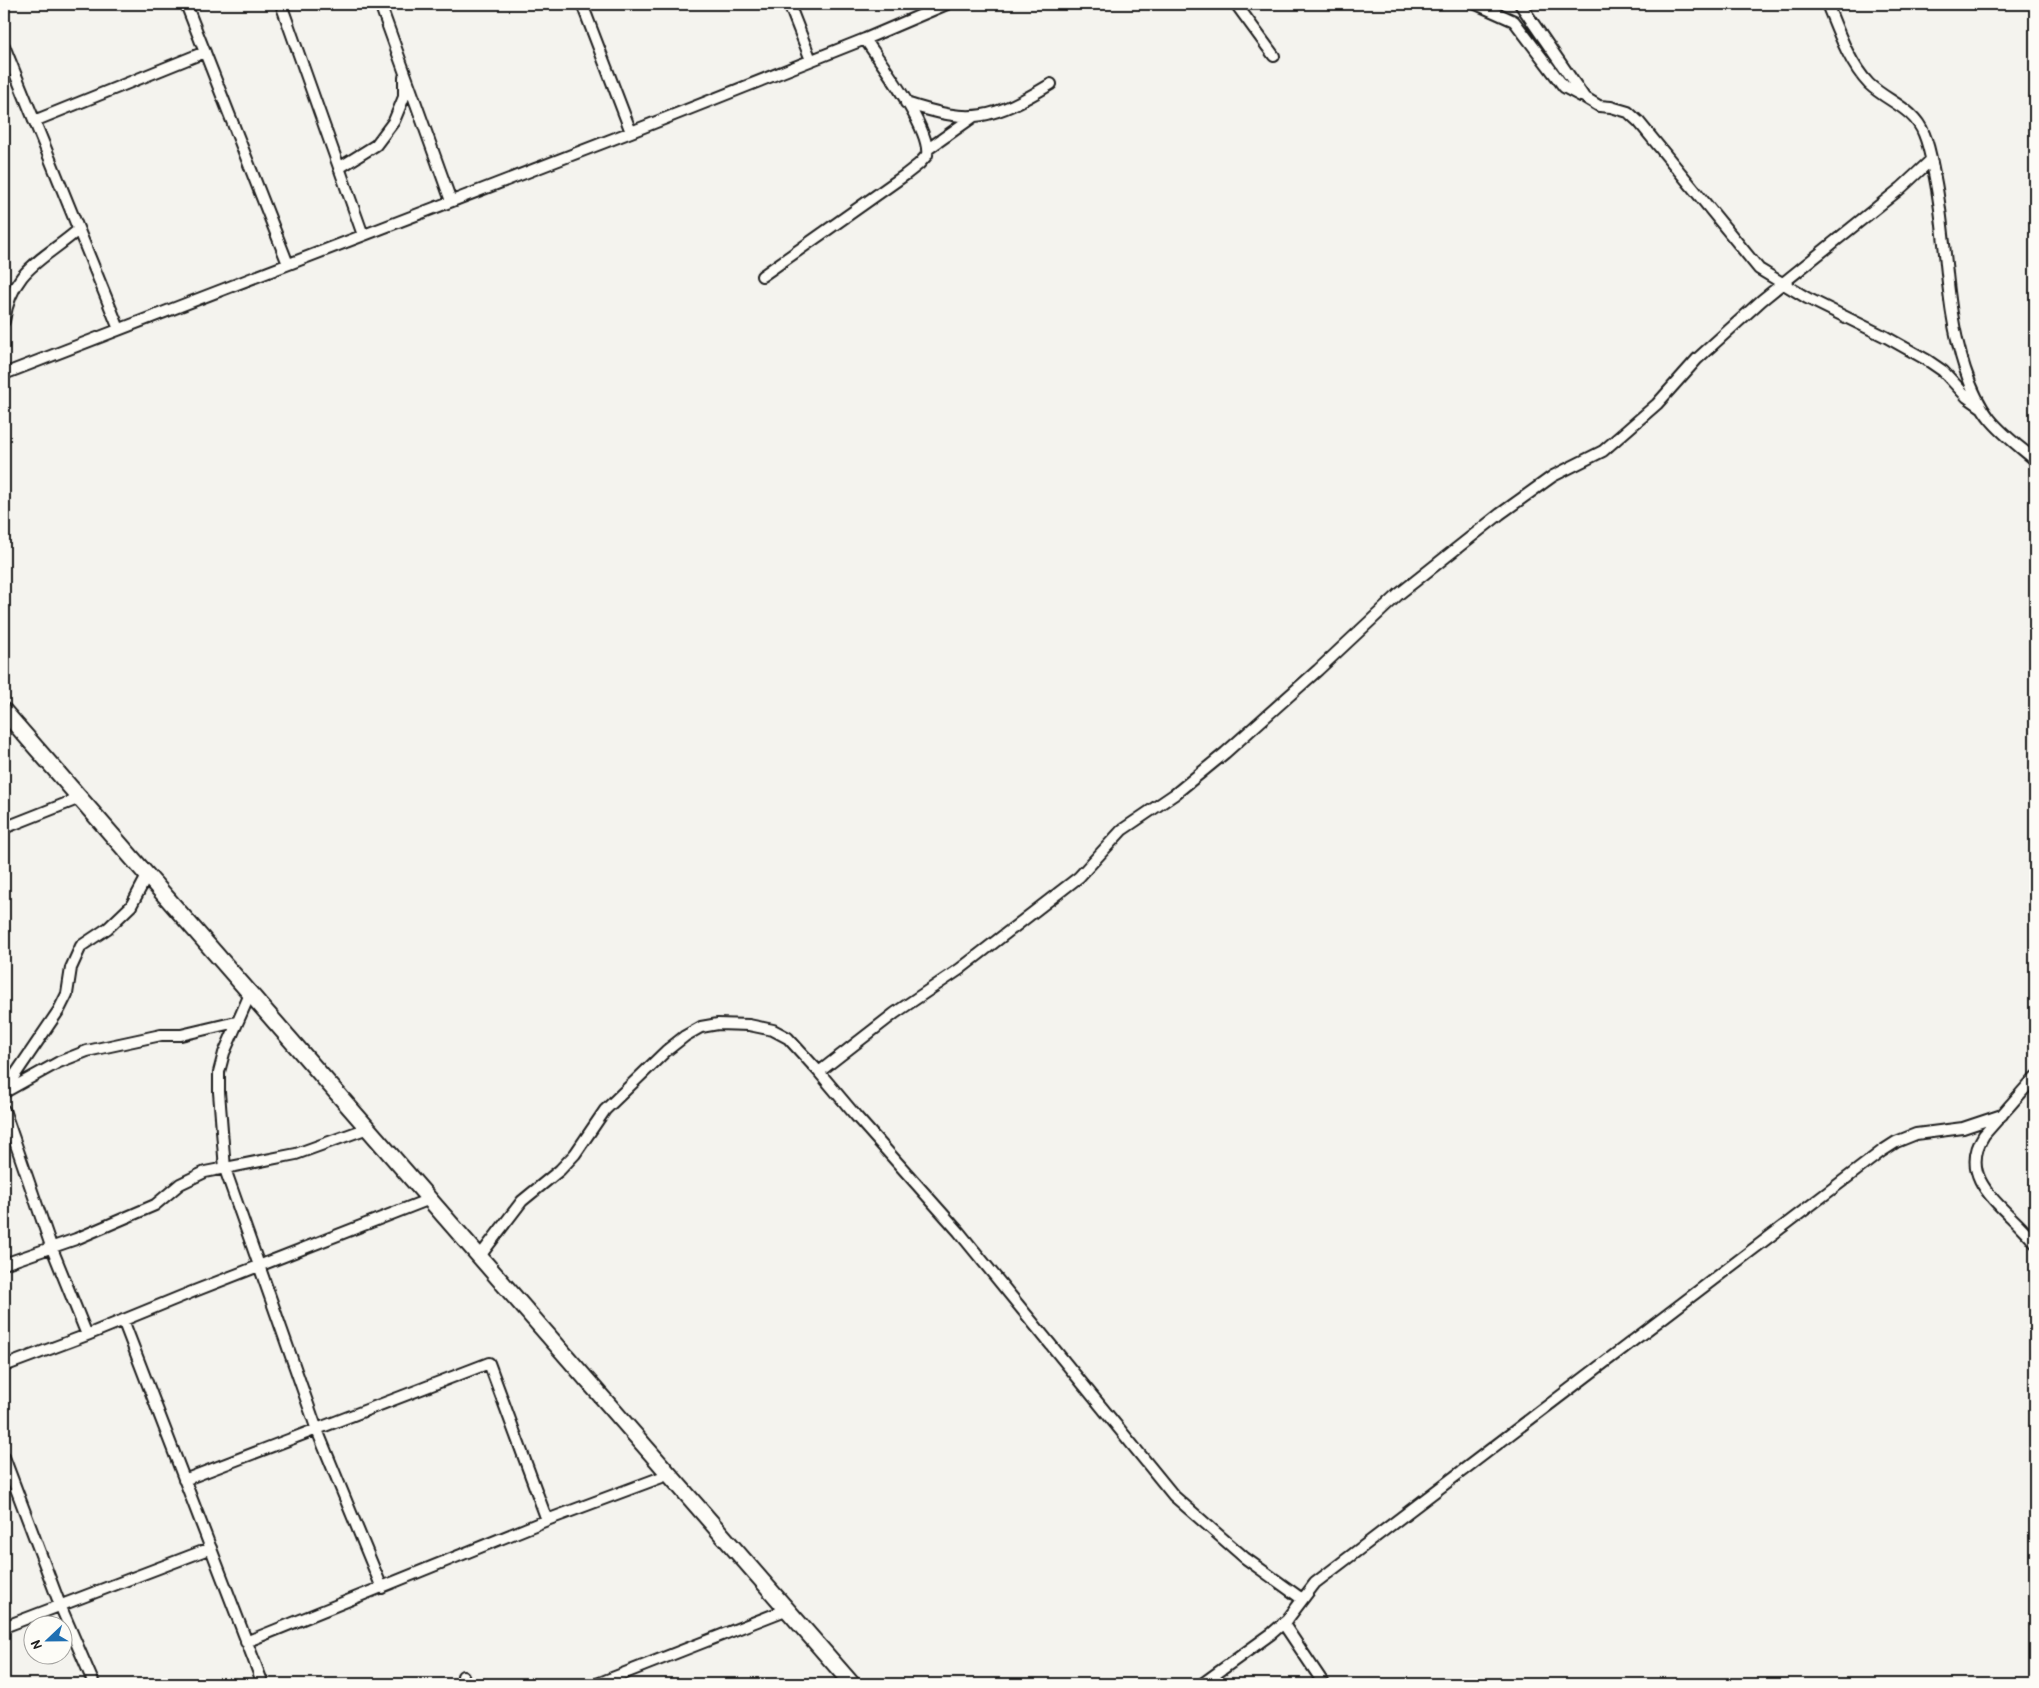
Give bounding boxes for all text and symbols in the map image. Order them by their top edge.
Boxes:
north arrow [22,1616,72,1666]
text: N [25,1638,46,1652]

